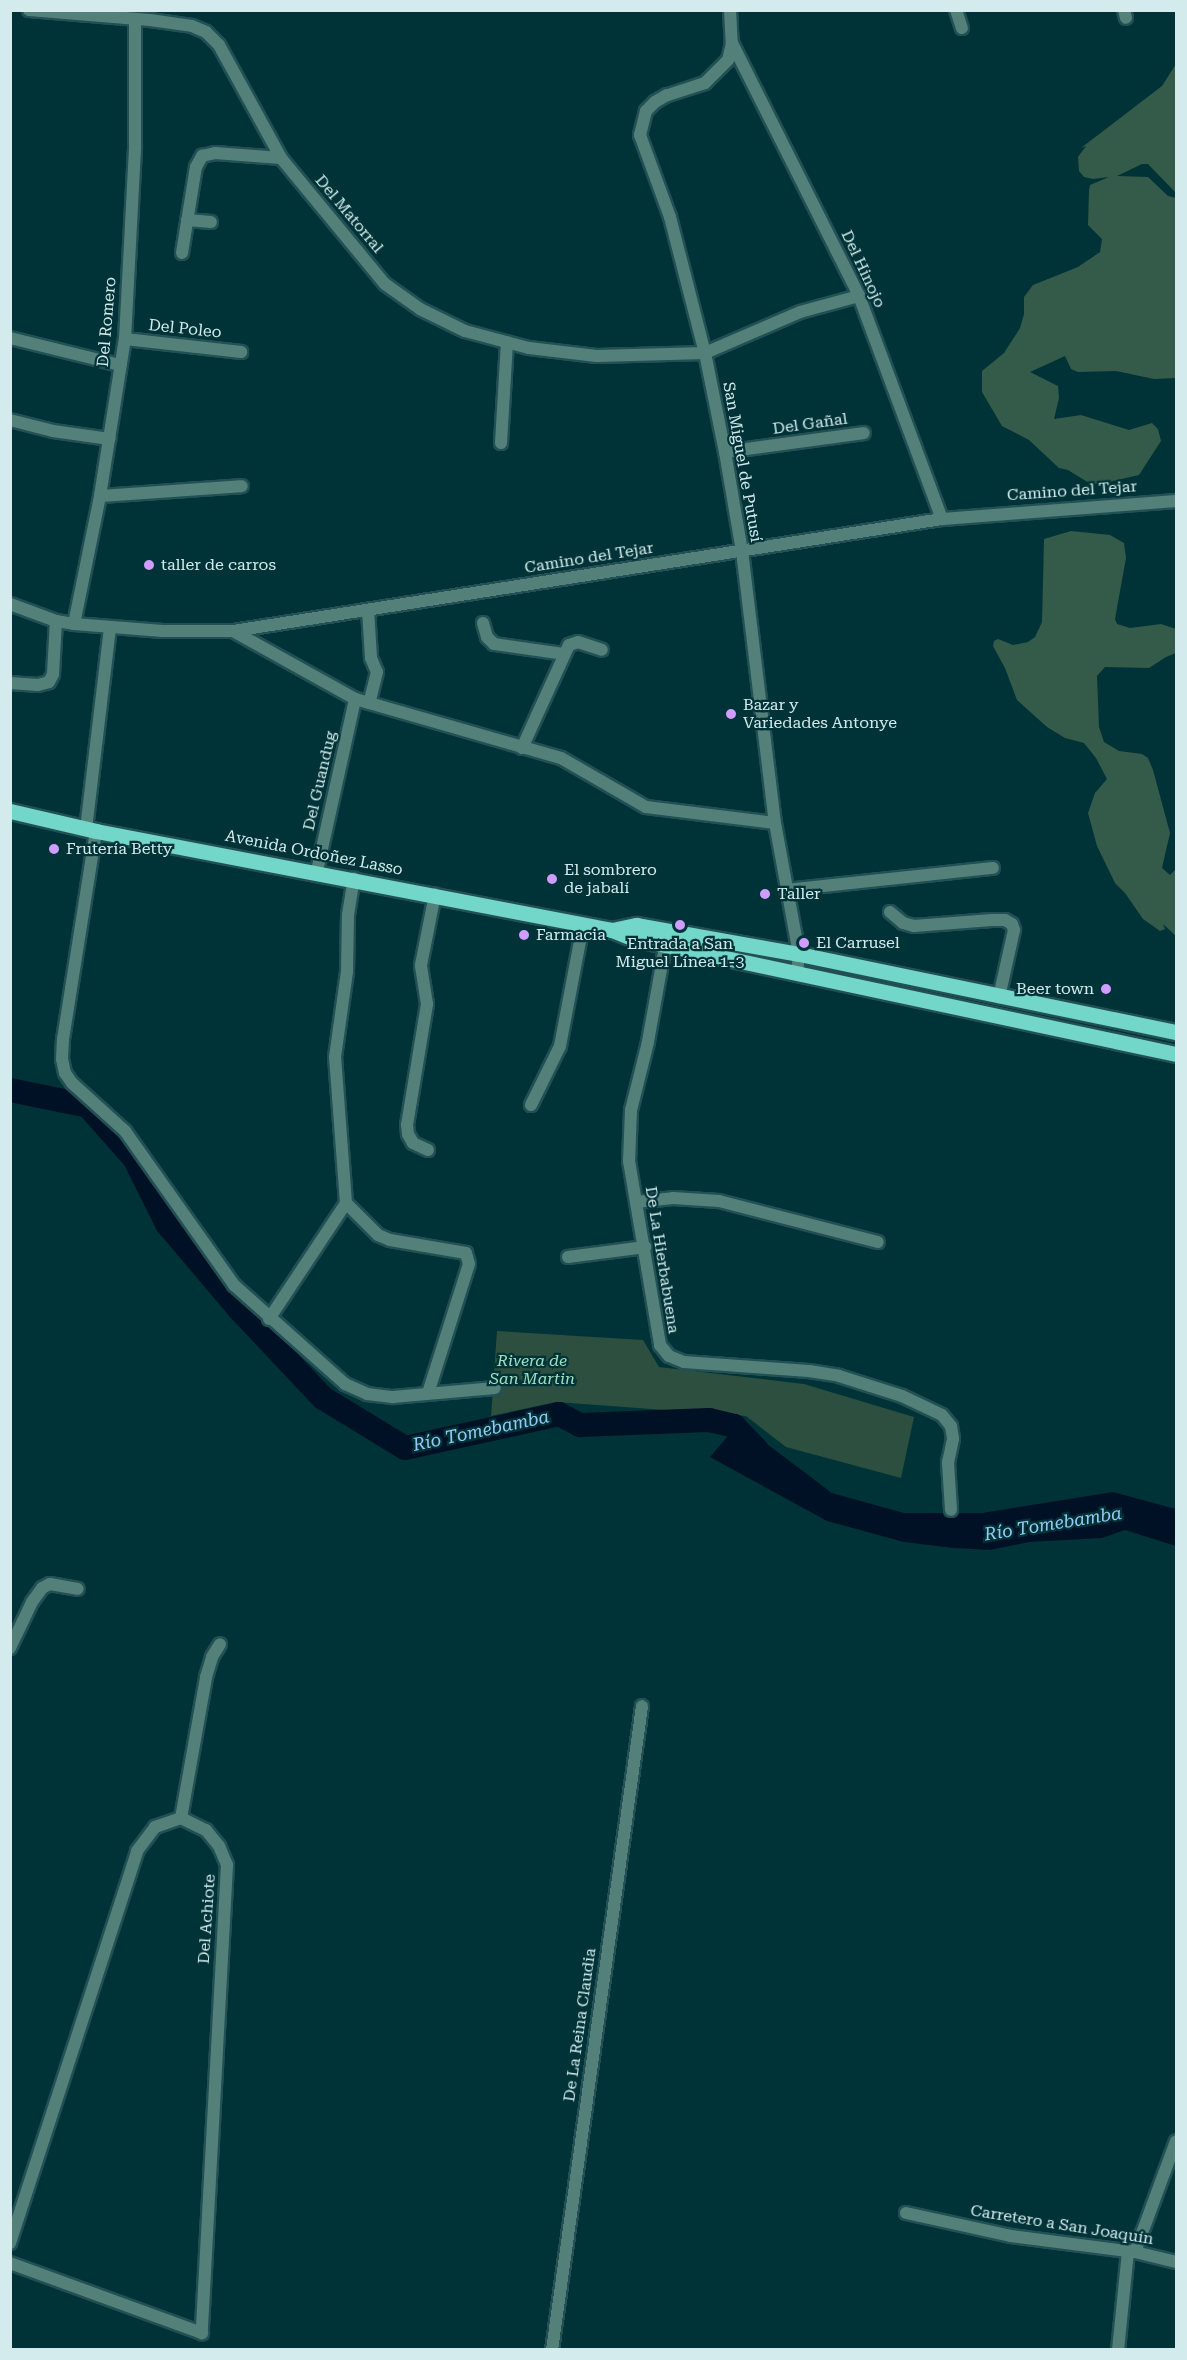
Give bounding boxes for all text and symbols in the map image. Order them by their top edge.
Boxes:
street label: Del Matorral [311,171,387,257]
street label: Del Hinojo [837,227,889,311]
street label: Del Romero [93,276,121,368]
street label: Del Poleo [147,316,223,342]
street label: San Miguel de Putusí [718,380,766,544]
street label: Del Gañal [771,409,849,439]
street label: Camino del Tejar [1006,477,1138,505]
street label: Camino del Tejar [523,538,655,578]
place label: taller de carros [161,555,276,575]
marker: taller de carros [142,558,156,572]
place label: Bazar y Variedades Antonye [743,695,897,733]
marker: Bazar y Variedades Antonye [724,707,738,721]
street label: Del Guandug [299,730,341,832]
street label: Avenida Ordoñez Lasso [224,826,404,880]
place label: Frutería Betty [66,839,172,859]
marker: Frutería Betty [47,842,61,856]
place label: El sombrero de jabalí [564,860,657,898]
marker: El sombrero de jabalí [545,872,559,886]
place label: Taller [777,884,821,904]
marker: Taller [758,887,772,901]
marker: Entrada a San Miguel Línea 1-3 [673,918,687,932]
place label: Farmacia [536,925,606,945]
marker: Farmacia [517,928,531,942]
place label: El Carrusel [816,933,900,953]
place label: Entrada a San Miguel Línea 1-3 [616,934,744,972]
marker: El Carrusel [797,936,811,950]
place label: Beer town [1016,979,1094,999]
marker: Beer town [1099,982,1113,996]
street label: De La Hierbabuena [641,1185,683,1335]
park label: Rivera de San Martin [489,1351,575,1389]
water label: Río Tomebamba [411,1406,551,1456]
water label: Río Tomebamba [983,1502,1123,1546]
street label: Del Achiote [194,1873,220,1965]
street label: De La Reina Claudia [560,1947,600,2103]
street label: Carretero a San Joaquín [969,2201,1155,2249]

